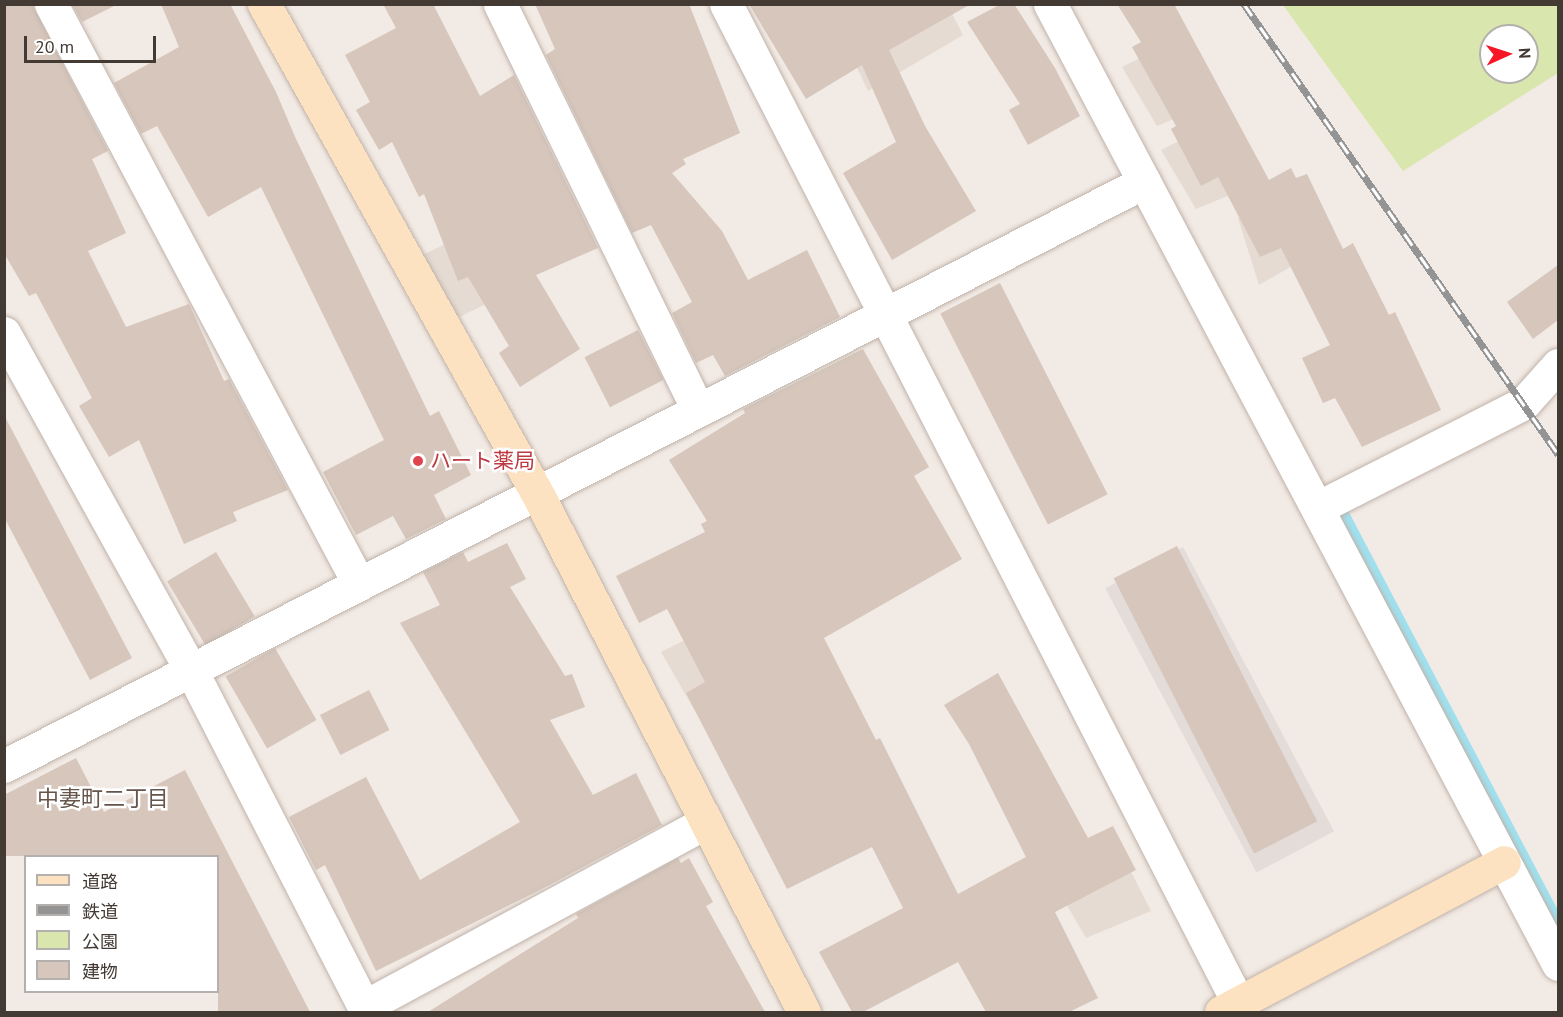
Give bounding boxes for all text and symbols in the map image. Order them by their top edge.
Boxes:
scale bar [27,24,159,62]
north arrow [1479,24,1539,84]
text: 20 m [35,35,74,58]
text: N [1515,47,1535,59]
place label: ハート薬局 [430,448,535,474]
marker: ハート薬局 [411,454,425,468]
district label: 中妻町二丁目 [37,786,169,812]
legend [24,855,219,993]
text: 道路 [82,870,118,893]
text: 鉄道 [82,900,118,923]
text: 公園 [82,930,118,953]
text: 建物 [82,960,118,983]

